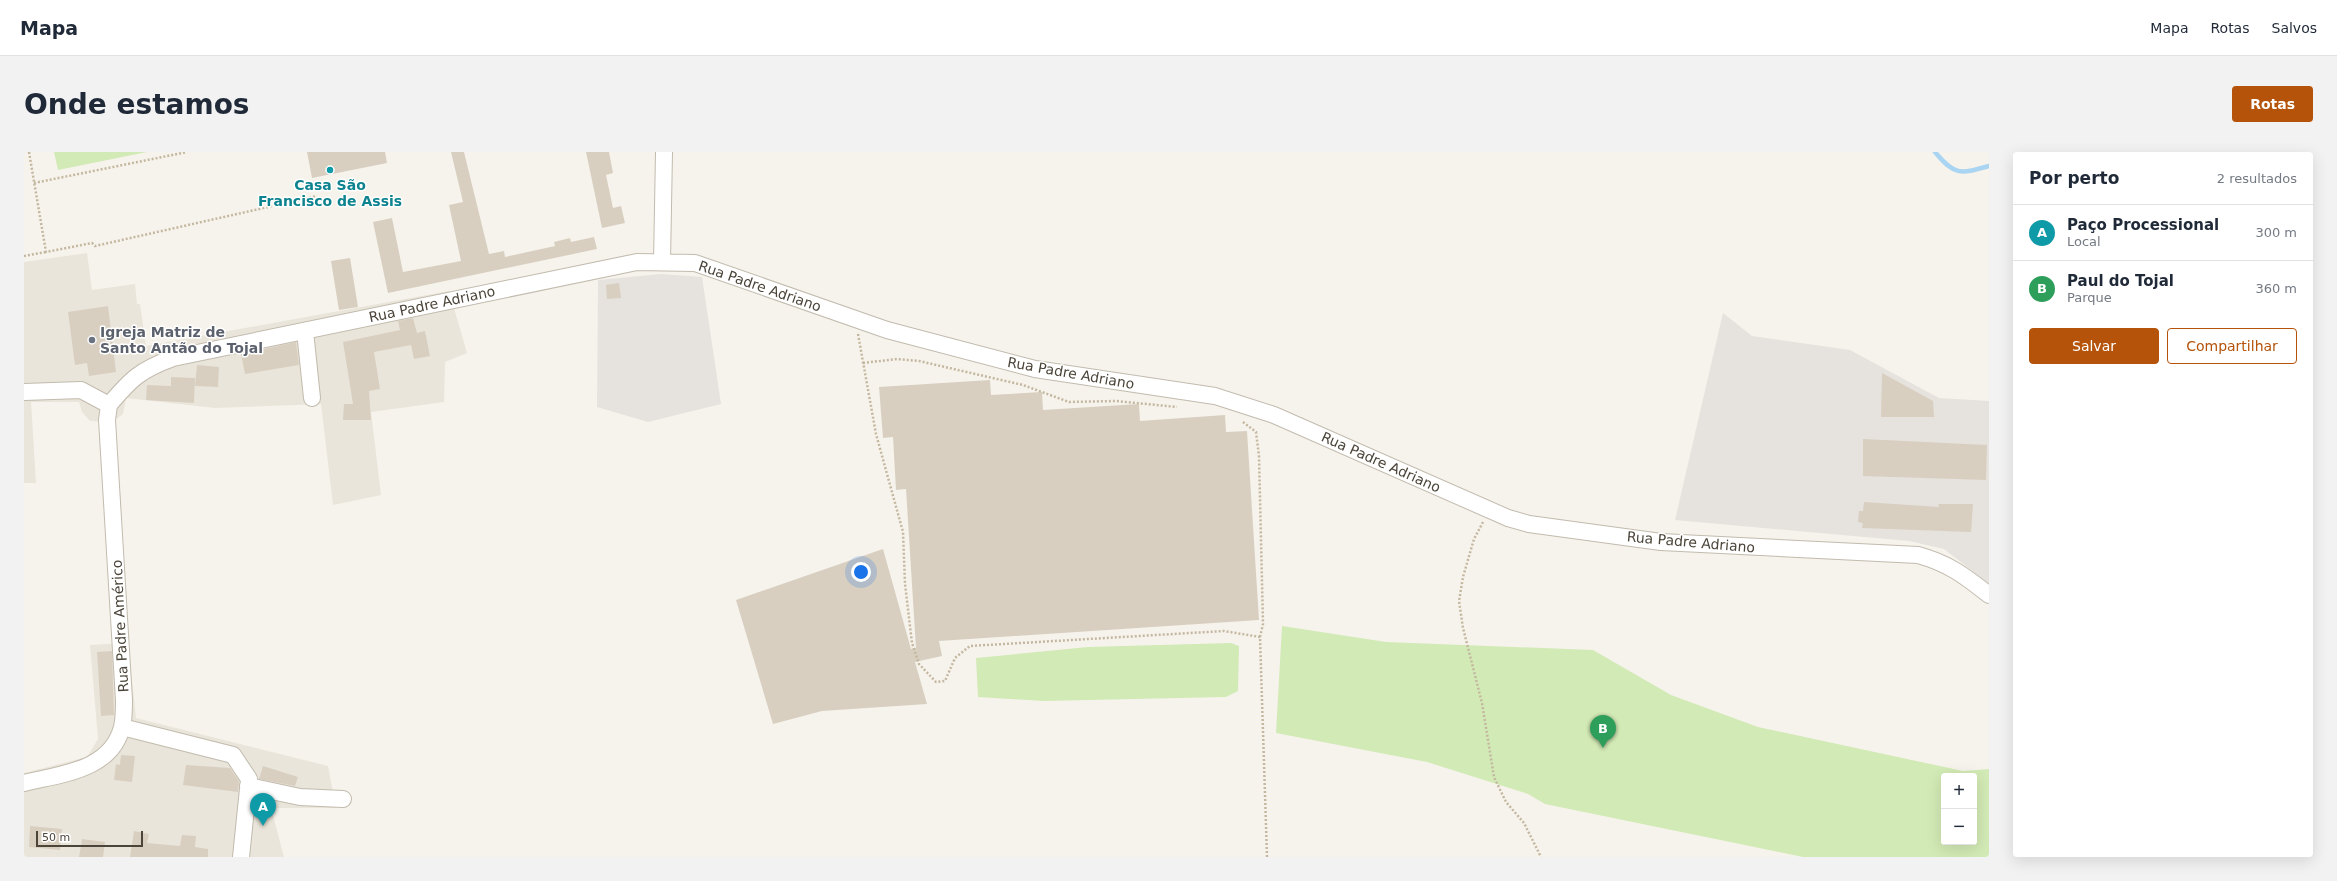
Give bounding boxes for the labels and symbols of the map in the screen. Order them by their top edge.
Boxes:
marker: Casa São Francisco de Assis [325,165,335,175]
place label: Casa São Francisco de Assis [258,177,402,209]
street label: Rua Padre Adriano [697,257,823,315]
street label: Rua Padre Adriano [367,283,497,325]
place label: Igreja Matriz de Santo Antão do Tojal [100,324,263,356]
marker: Igreja Matriz de Santo Antão do Tojal [87,335,97,345]
street label: Rua Padre Adriano [1006,354,1136,392]
street label: Rua Padre Adriano [1319,429,1443,495]
street label: Rua Padre Adriano [1626,528,1756,556]
street label: Rua Padre Américo [109,559,131,693]
your location [851,562,871,582]
pin: B [1590,715,1616,748]
pin: A [250,793,276,826]
scale bar [36,829,143,848]

